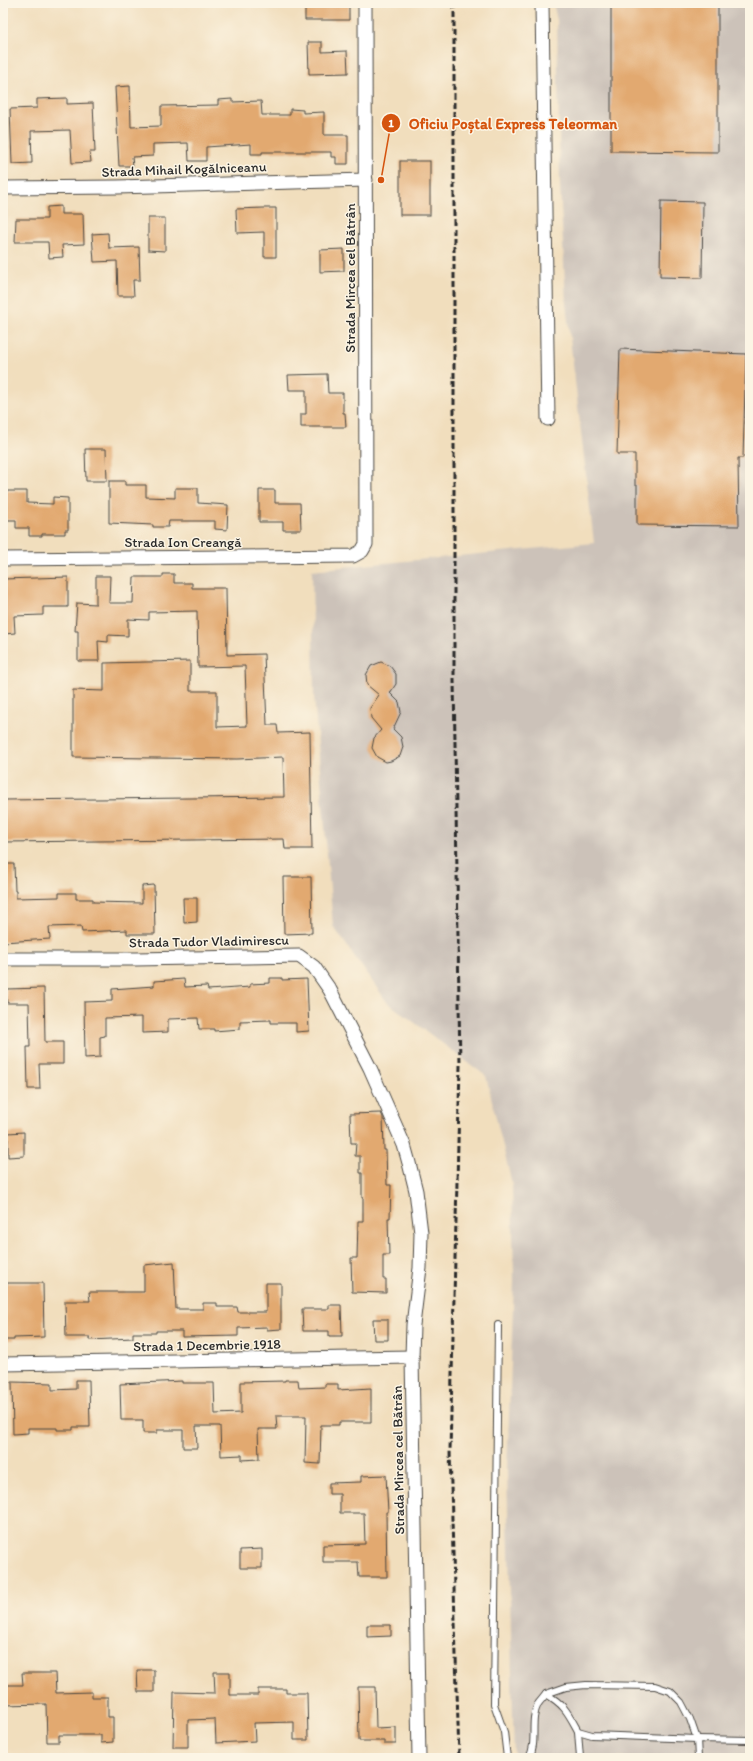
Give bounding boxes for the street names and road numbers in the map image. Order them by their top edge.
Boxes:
street label: Strada Mihail Kogălniceanu [101,158,267,181]
street label: Strada Mircea cel Bătrân [342,203,359,353]
street label: Strada Ion Creangă [124,534,242,551]
street label: Strada Tudor Vladimirescu [129,932,289,951]
street label: Strada 1 Decembrie 1918 [133,1336,281,1355]
street label: Strada Mircea cel Bătrân [389,1385,408,1535]

